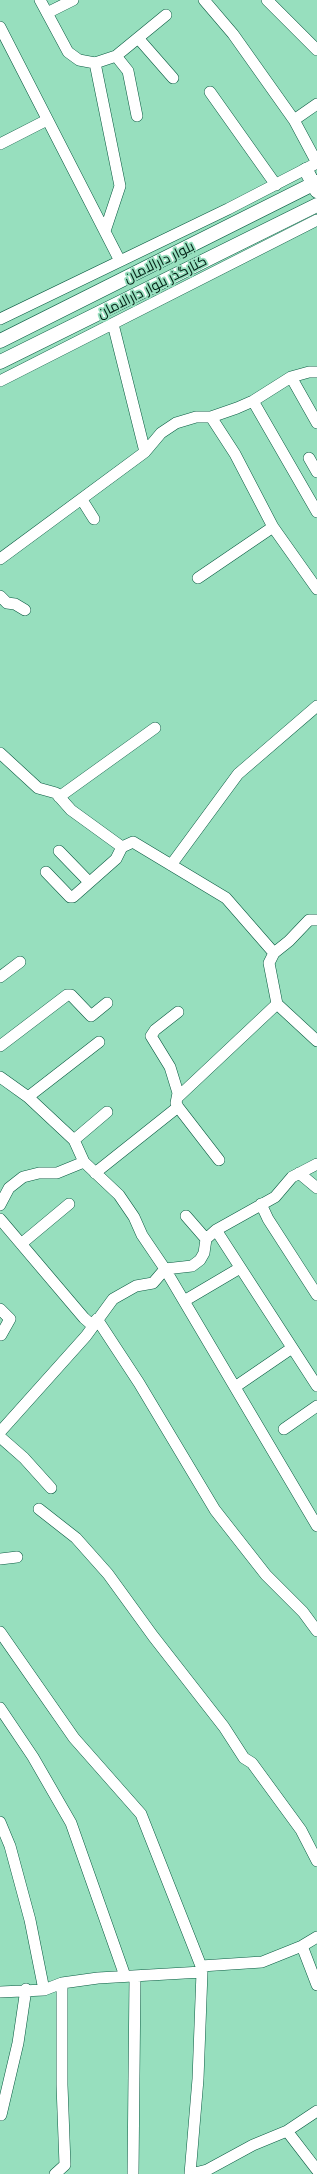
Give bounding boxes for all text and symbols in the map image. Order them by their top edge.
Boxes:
street label: بلوار دارالامان [121,238,197,286]
street label: کنارگذر بلوار دارالامان [94,252,210,322]

